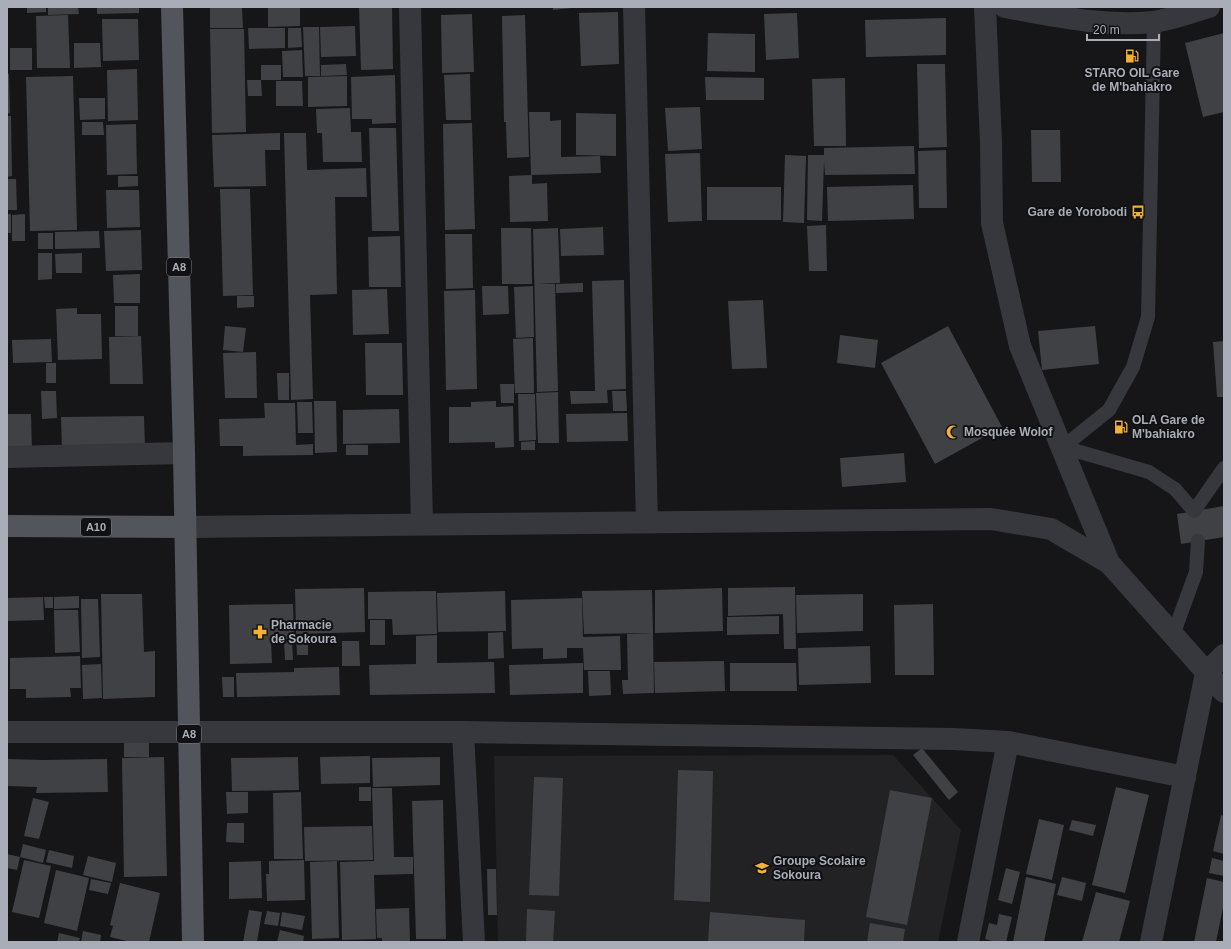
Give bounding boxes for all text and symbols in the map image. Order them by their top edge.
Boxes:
scale bar [1087,16,1159,42]
text: 20 m [1093,23,1120,37]
fuel station icon: STARO OIL Gare de M'bahiakro [1124,48,1140,64]
place label: STARO OIL Gare de M'bahiakro [1085,66,1180,94]
bus stop icon: Gare de Yorobodi [1130,204,1146,220]
place label: Gare de Yorobodi [1027,205,1127,219]
road number: A8 [167,258,191,276]
place label: OLA Gare de M'bahiakro [1132,413,1205,441]
fuel station icon: OLA Gare de M'bahiakro [1113,419,1129,435]
mosque icon: Mosquée Wolof [945,424,961,440]
place label: Mosquée Wolof [964,425,1053,439]
road number: A10 [81,518,111,536]
place label: Pharmacie de Sokoura [271,618,337,646]
pharmacy icon: Pharmacie de Sokoura [252,624,268,640]
road number: A8 [177,725,201,743]
place label: Groupe Scolaire Sokoura [773,854,866,882]
school or university icon: Groupe Scolaire Sokoura [754,860,770,876]

